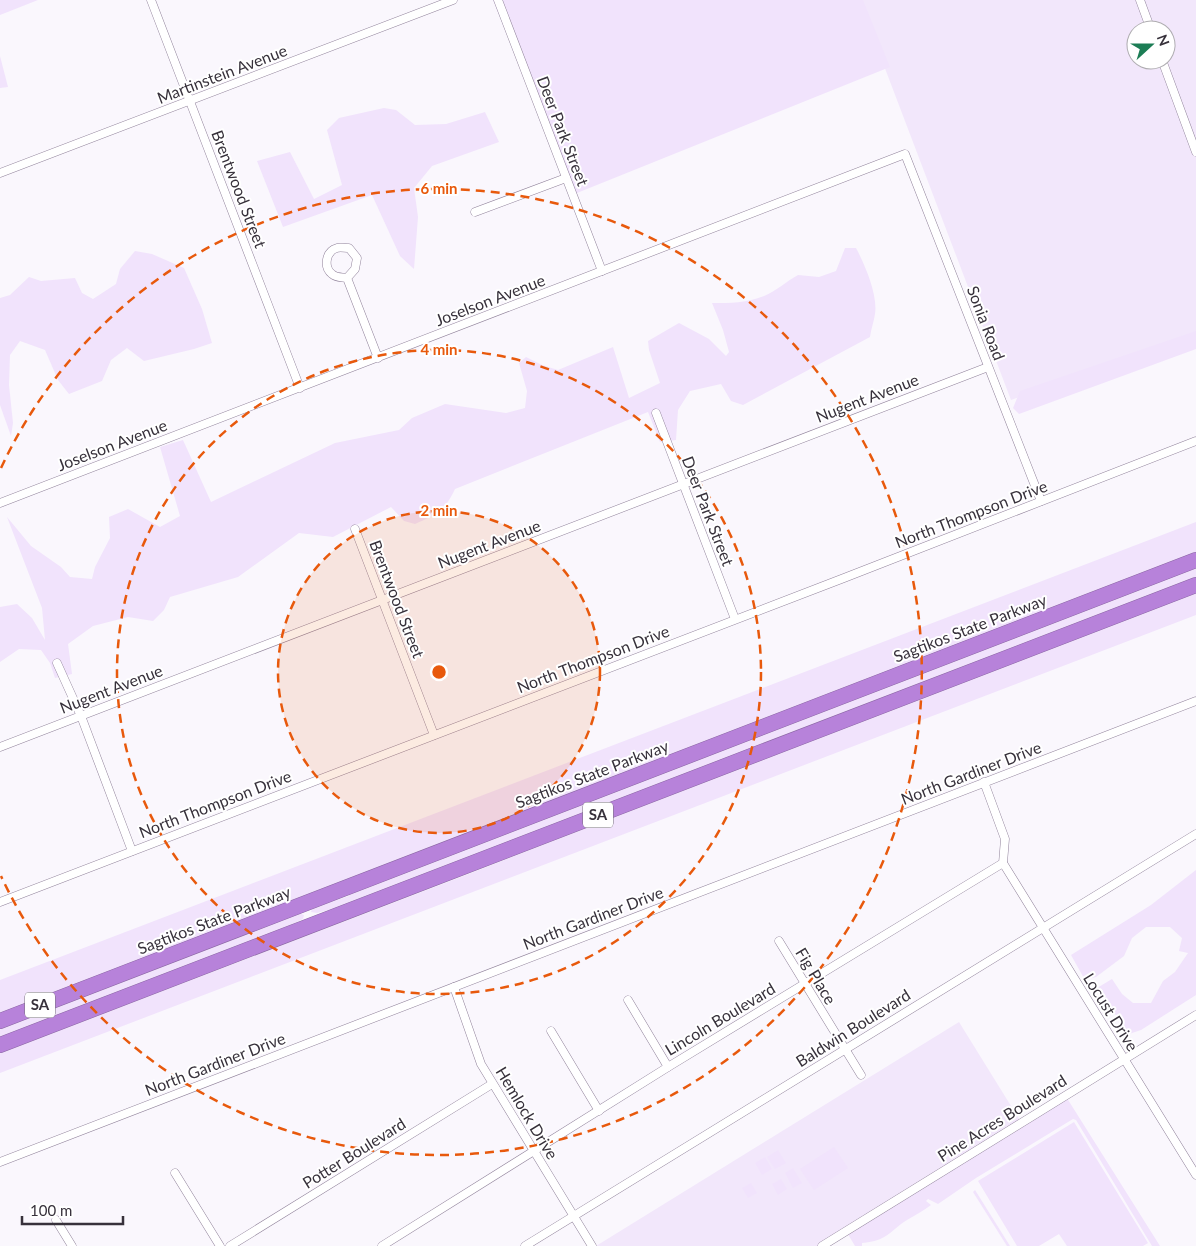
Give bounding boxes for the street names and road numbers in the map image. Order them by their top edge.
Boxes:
street label: Martinstein Avenue [154,40,289,107]
street label: Deer Park Street [534,73,593,189]
street label: Brentwood Street [208,127,271,251]
street label: Joselson Avenue [432,270,547,329]
street label: Sonia Road [964,283,1009,363]
street label: Nugent Avenue [813,369,921,426]
street label: Joselson Avenue [54,415,169,474]
street label: Deer Park Street [679,453,738,569]
street label: North Thompson Drive [892,476,1050,551]
street label: Nugent Avenue [435,515,543,572]
street label: Brentwood Street [366,537,429,661]
street label: Sagtikos State Parkway [891,589,1050,665]
street label: North Thompson Drive [514,621,672,696]
street label: Nugent Avenue [57,660,165,717]
street label: Sagtikos State Parkway [513,735,672,811]
street label: North Gardiner Drive [898,737,1044,808]
street label: North Thompson Drive [136,766,294,841]
road number: SA [583,802,613,828]
street label: Sagtikos State Parkway [135,881,294,957]
street label: North Gardiner Drive [520,882,666,953]
street label: Fig Place [792,944,841,1007]
street label: Locust Drive [1080,969,1143,1054]
street label: Lincoln Boulevard [661,978,778,1059]
street label: Baldwin Boulevard [792,985,913,1070]
road number: SA [25,992,55,1018]
street label: North Gardiner Drive [142,1028,288,1099]
street label: Hemlock Drive [492,1063,562,1162]
street label: Pine Acres Boulevard [934,1070,1070,1165]
street label: Potter Boulevard [299,1113,409,1192]

